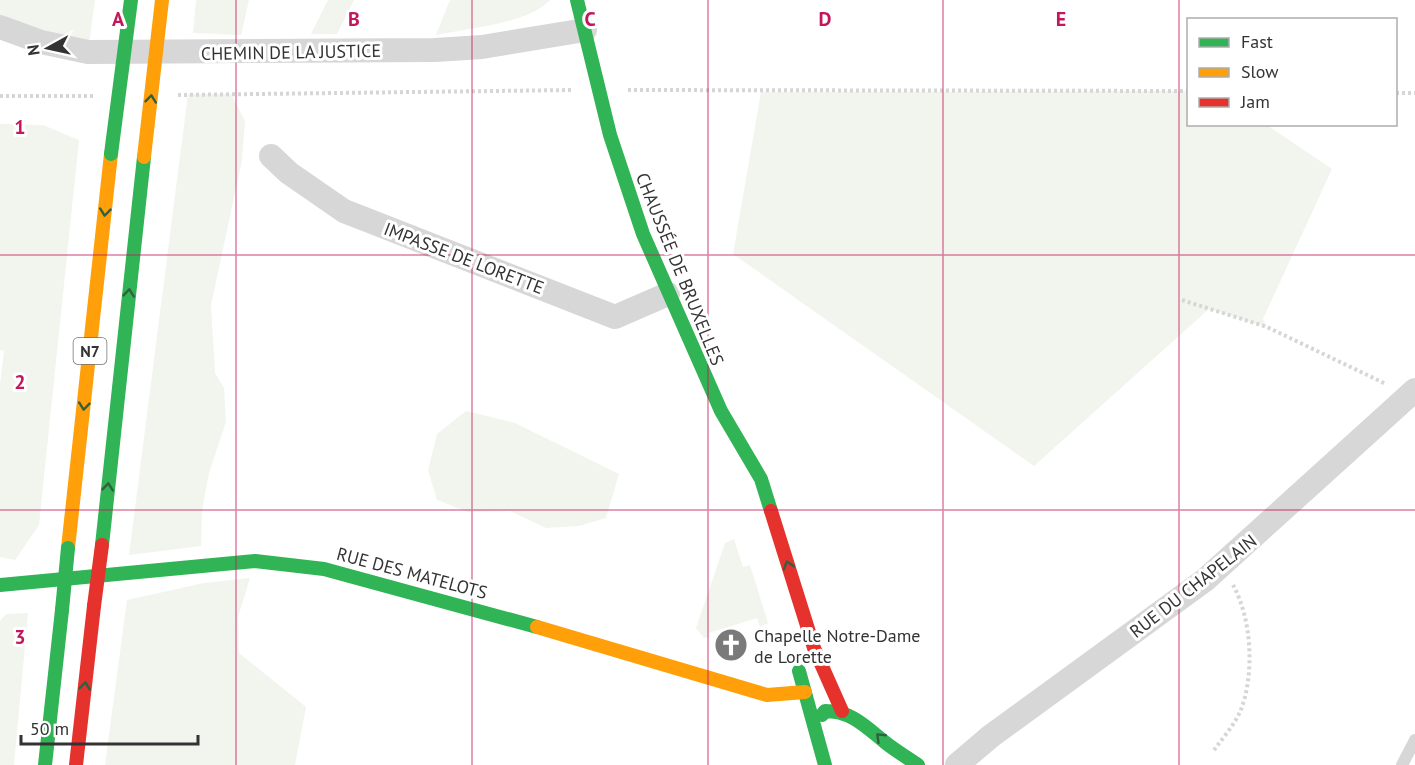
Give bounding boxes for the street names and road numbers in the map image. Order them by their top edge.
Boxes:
street label: CHEMIN DE LA JUSTICE [201,39,381,65]
street label: CHAUSSÉE DE BRUXELLES [631,169,729,369]
street label: IMPASSE DE LORETTE [381,217,547,299]
road number: N7 [74,338,106,364]
street label: RUE DU CHAPELAIN [1125,529,1261,643]
street label: RUE DES MATELOTS [334,542,490,604]

